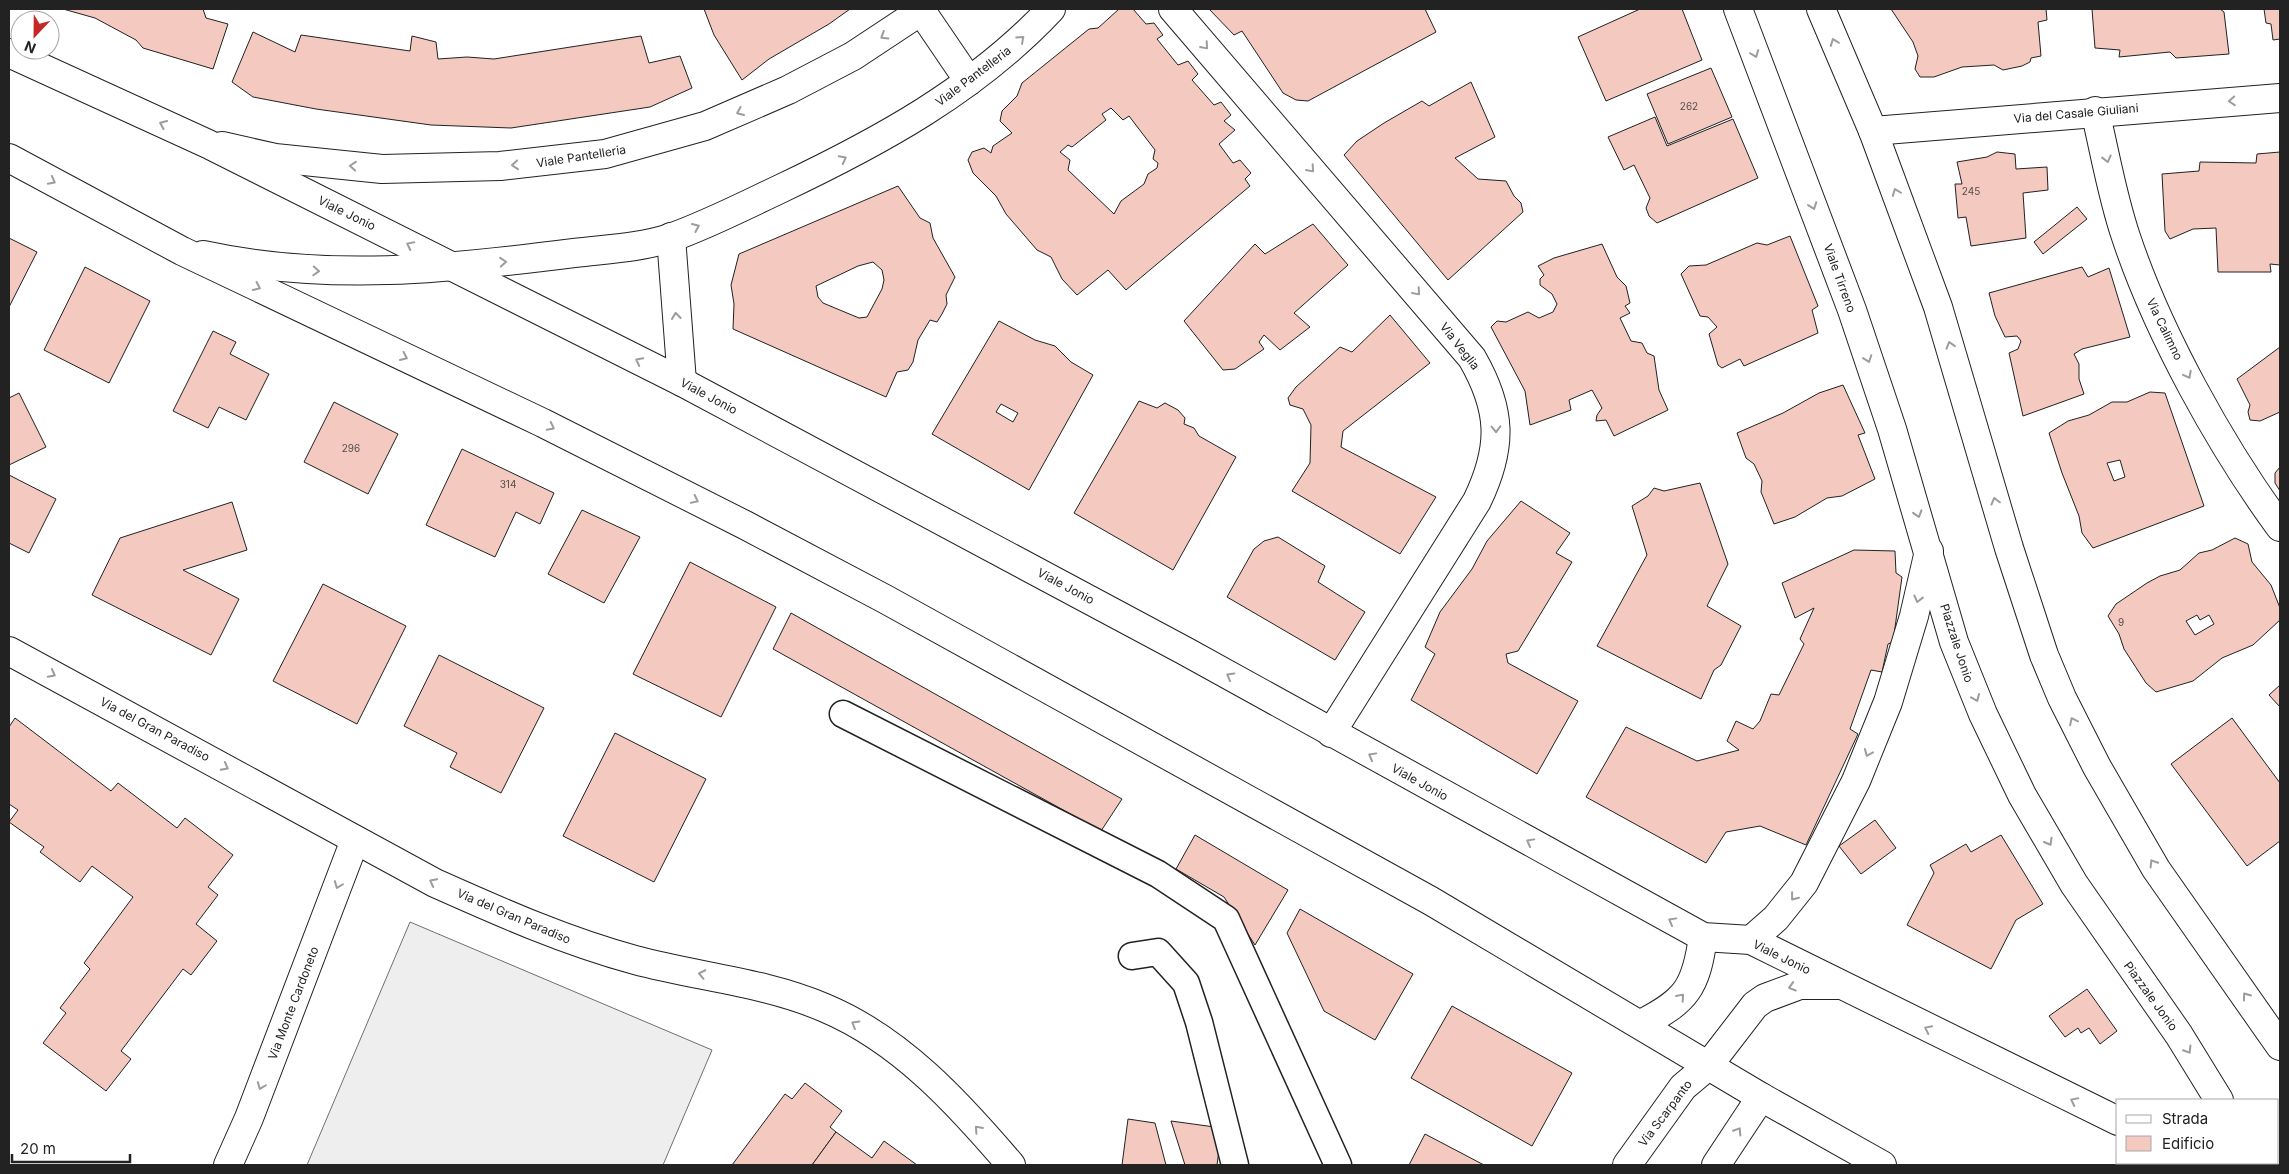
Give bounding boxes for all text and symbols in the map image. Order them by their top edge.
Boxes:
north arrow [10,10,60,60]
one-way arrow [880,30,889,40]
one-way arrow [1016,36,1025,45]
text: N [22,38,38,57]
one-way arrow [1830,38,1840,47]
one-way arrow [1199,40,1208,49]
street label: Viale Pantelleria [932,43,1014,109]
one-way arrow [1749,49,1760,58]
one-way arrow [2227,96,2235,107]
house number: 262 [1680,100,1698,112]
street label: Via del Casale Giuliani [2013,100,2139,126]
one-way arrow [736,105,745,116]
one-way arrow [159,119,168,130]
street label: Viale Pantelleria [535,142,627,170]
one-way arrow [2101,154,2112,163]
one-way arrow [838,155,847,165]
one-way arrow [511,159,519,170]
one-way arrow [349,161,357,172]
one-way arrow [1305,163,1314,172]
one-way arrow [46,175,55,185]
house number: 245 [1962,185,1980,197]
one-way arrow [1892,188,1902,197]
street label: Viale Jonio [316,193,378,233]
one-way arrow [1807,201,1817,210]
one-way arrow [691,222,700,233]
one-way arrow [407,241,416,251]
street label: Viale Tirreno [1821,242,1859,314]
one-way arrow [499,257,507,268]
one-way arrow [312,266,320,277]
one-way arrow [252,280,261,291]
one-way arrow [1411,286,1419,295]
street label: Via Calimno [2143,295,2187,363]
one-way arrow [670,312,681,320]
street label: Via Veglia [1437,319,1483,373]
one-way arrow [1946,341,1956,350]
one-way arrow [399,350,408,361]
one-way arrow [1863,354,1873,363]
one-way arrow [635,356,644,367]
one-way arrow [2182,370,2192,379]
street label: Viale Jonio [678,375,740,417]
one-way arrow [545,421,554,431]
one-way arrow [1491,426,1501,434]
house number: 296 [342,442,360,454]
house number: 314 [500,478,516,490]
one-way arrow [690,494,699,504]
one-way arrow [1991,498,2001,506]
one-way arrow [1913,509,1923,517]
street label: Viale Jonio [1035,565,1097,607]
one-way arrow [1913,594,1924,603]
street label: Piazzale Jonio [1937,602,1977,684]
house number: 9 [2118,616,2124,628]
one-way arrow [46,668,55,678]
one-way arrow [1227,672,1236,682]
one-way arrow [1969,693,1980,702]
street label: Via del Gran Paradiso [98,694,212,764]
one-way arrow [2069,718,2079,727]
one-way arrow [1863,748,1874,757]
one-way arrow [1368,752,1377,762]
street label: Viale Jonio [1389,760,1451,804]
one-way arrow [220,761,229,771]
one-way arrow [2043,837,2053,846]
one-way arrow [1526,839,1535,849]
one-way arrow [2150,859,2159,868]
one-way arrow [429,878,438,888]
one-way arrow [334,880,344,889]
street label: Via del Gran Paradiso [455,885,573,947]
one-way arrow [1791,891,1799,900]
one-way arrow [1668,917,1677,927]
street label: Viale Jonio [1751,937,1813,977]
street label: Via Monte Cardoneto [264,944,322,1062]
street label: Piazzale Jonio [2121,958,2181,1034]
one-way arrow [697,969,706,980]
one-way arrow [1788,982,1796,992]
one-way arrow [2243,993,2251,1002]
one-way arrow [1676,994,1685,1003]
one-way arrow [852,1020,861,1030]
one-way arrow [1924,1025,1933,1035]
one-way arrow [2182,1045,2192,1054]
street label: Via Scarpanto [1635,1077,1695,1149]
one-way arrow [257,1081,268,1090]
one-way arrow [2070,1097,2079,1107]
legend [2116,1099,2279,1164]
text: Strada [2162,1109,2208,1128]
one-way arrow [975,1125,984,1134]
one-way arrow [1732,1127,1741,1137]
scale bar [12,1132,130,1164]
text: Edificio [2162,1134,2214,1153]
text: 20 m [20,1139,56,1158]

